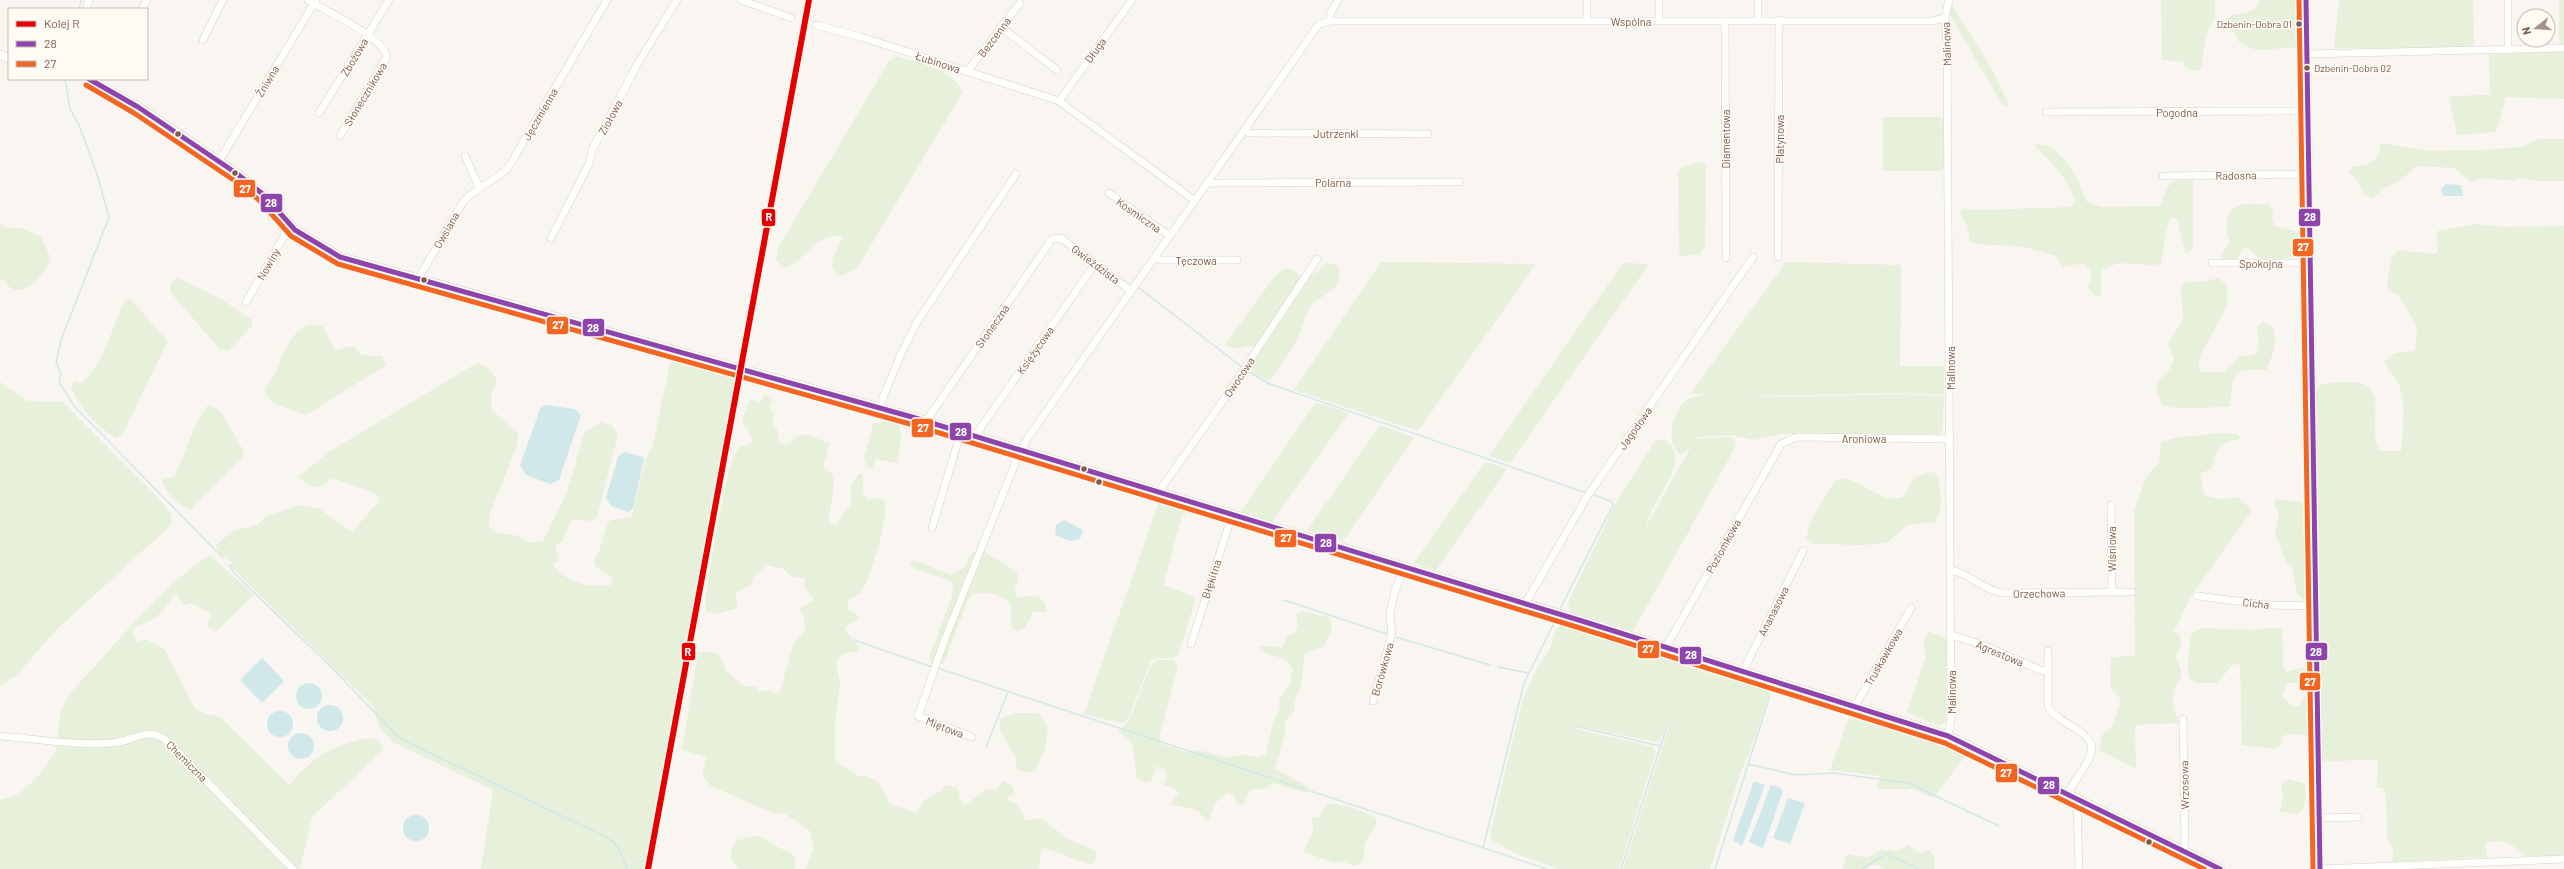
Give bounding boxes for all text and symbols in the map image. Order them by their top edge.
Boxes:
legend [8,8,148,80]
north arrow [2516,8,2556,48]
street label: Bezcenna [975,14,1013,60]
street label: Wspólna [1611,15,1651,28]
text: Kolej R [44,16,80,30]
place label: Dzbenin-Dobra 01 [2217,18,2292,30]
marker: Dzbenin-Dobra 01 [2294,19,2304,29]
street label: Malinowa [1939,22,1953,66]
text: N [2519,26,2533,36]
street label: Długa [1082,35,1108,65]
text: 28 [44,36,57,50]
street label: Zbożowa [338,36,370,78]
street label: Łubinowa [913,48,962,75]
text: 27 [44,56,56,70]
street label: Słonecznikowa [341,60,389,128]
street label: Żniwna [252,62,281,99]
place label: Dzbenin-Dobra 02 [2314,62,2391,74]
marker: Dzbenin-Dobra 02 [2302,63,2312,73]
street label: Jęczmienna [520,86,560,142]
street label: Ziołowa [595,97,625,137]
street label: Pogodna [2156,106,2198,119]
street label: Diamentowa [1719,109,1732,169]
street label: Platynowa [1773,115,1786,163]
street label: Jutrzenki [1313,127,1359,140]
unlabelled marker [173,129,183,139]
unlabelled marker [230,168,240,178]
street label: Radosna [2215,168,2257,182]
street label: Polarna [1315,176,1351,189]
line badge: 27 [233,179,256,198]
text: 27 [239,182,251,195]
line badge: 28 [260,193,283,213]
street label: Kosmiczna [1114,195,1164,235]
text: 28 [265,196,277,209]
line badge: R [761,208,776,227]
line badge: 28 [2298,208,2321,227]
street label: Owsiana [430,210,462,250]
text: R [766,210,773,223]
text: 28 [2304,210,2316,223]
line badge: 27 [2292,238,2314,257]
text: 27 [2297,240,2309,253]
street label: Gwieździsta [1069,242,1123,286]
street label: Nowiny [254,246,282,282]
street label: Tęczowa [1175,254,1217,267]
street label: Spokojna [2239,257,2283,270]
unlabelled marker [419,275,429,285]
street label: Słoneczna [972,302,1012,350]
line badge: 27 [546,316,569,335]
text: 27 [552,318,564,331]
line badge: 28 [582,318,605,337]
text: 28 [587,321,599,334]
street label: Księżycowa [1014,324,1056,376]
street label: Malinowa [1944,346,1957,390]
street label: Owocowa [1221,355,1257,399]
street label: Jagodowa [1616,404,1654,452]
line badge: 27 [911,418,934,438]
text: 27 [917,421,929,434]
line badge: 28 [949,422,972,441]
text: 28 [955,425,967,438]
street label: Aroniowa [1842,432,1886,445]
unlabelled marker [1079,464,1089,474]
unlabelled marker [1094,477,1104,487]
street label: Poziomkowa [1703,517,1743,575]
street label: Wiśniowa [2105,526,2118,572]
line badge: 27 [1274,529,1297,548]
text: 27 [1280,531,1292,544]
line badge: 28 [1314,533,1337,553]
text: 28 [1320,536,1332,549]
street label: Błękitna [1199,558,1223,600]
street label: Ananasowa [1755,584,1791,638]
street label: Orzechowa [2013,586,2065,600]
street label: Cicha [2242,595,2270,611]
street label: Truskawkowa [1861,626,1905,688]
street label: Agrestowa [1974,637,2026,669]
line badge: 27 [1637,640,1660,659]
street label: Borówkowa [1368,641,1396,697]
line badge: R [681,642,696,661]
text: 27 [1642,642,1654,655]
line badge: 28 [2305,642,2328,661]
text: R [685,645,692,658]
text: 28 [2310,645,2322,658]
line badge: 28 [1679,646,1702,665]
text: 28 [1685,648,1697,661]
street label: Malinowa [1945,670,1958,714]
line badge: 27 [2299,672,2321,691]
text: 27 [2304,675,2316,688]
street label: Miętowa [924,714,966,740]
street label: Chemiczna [164,738,210,784]
street label: Wrzosowa [2177,760,2191,810]
line badge: 27 [1995,763,2018,783]
text: 27 [2000,766,2012,779]
line badge: 28 [2037,776,2060,795]
text: 28 [2043,778,2055,791]
unlabelled marker [2144,837,2154,847]

